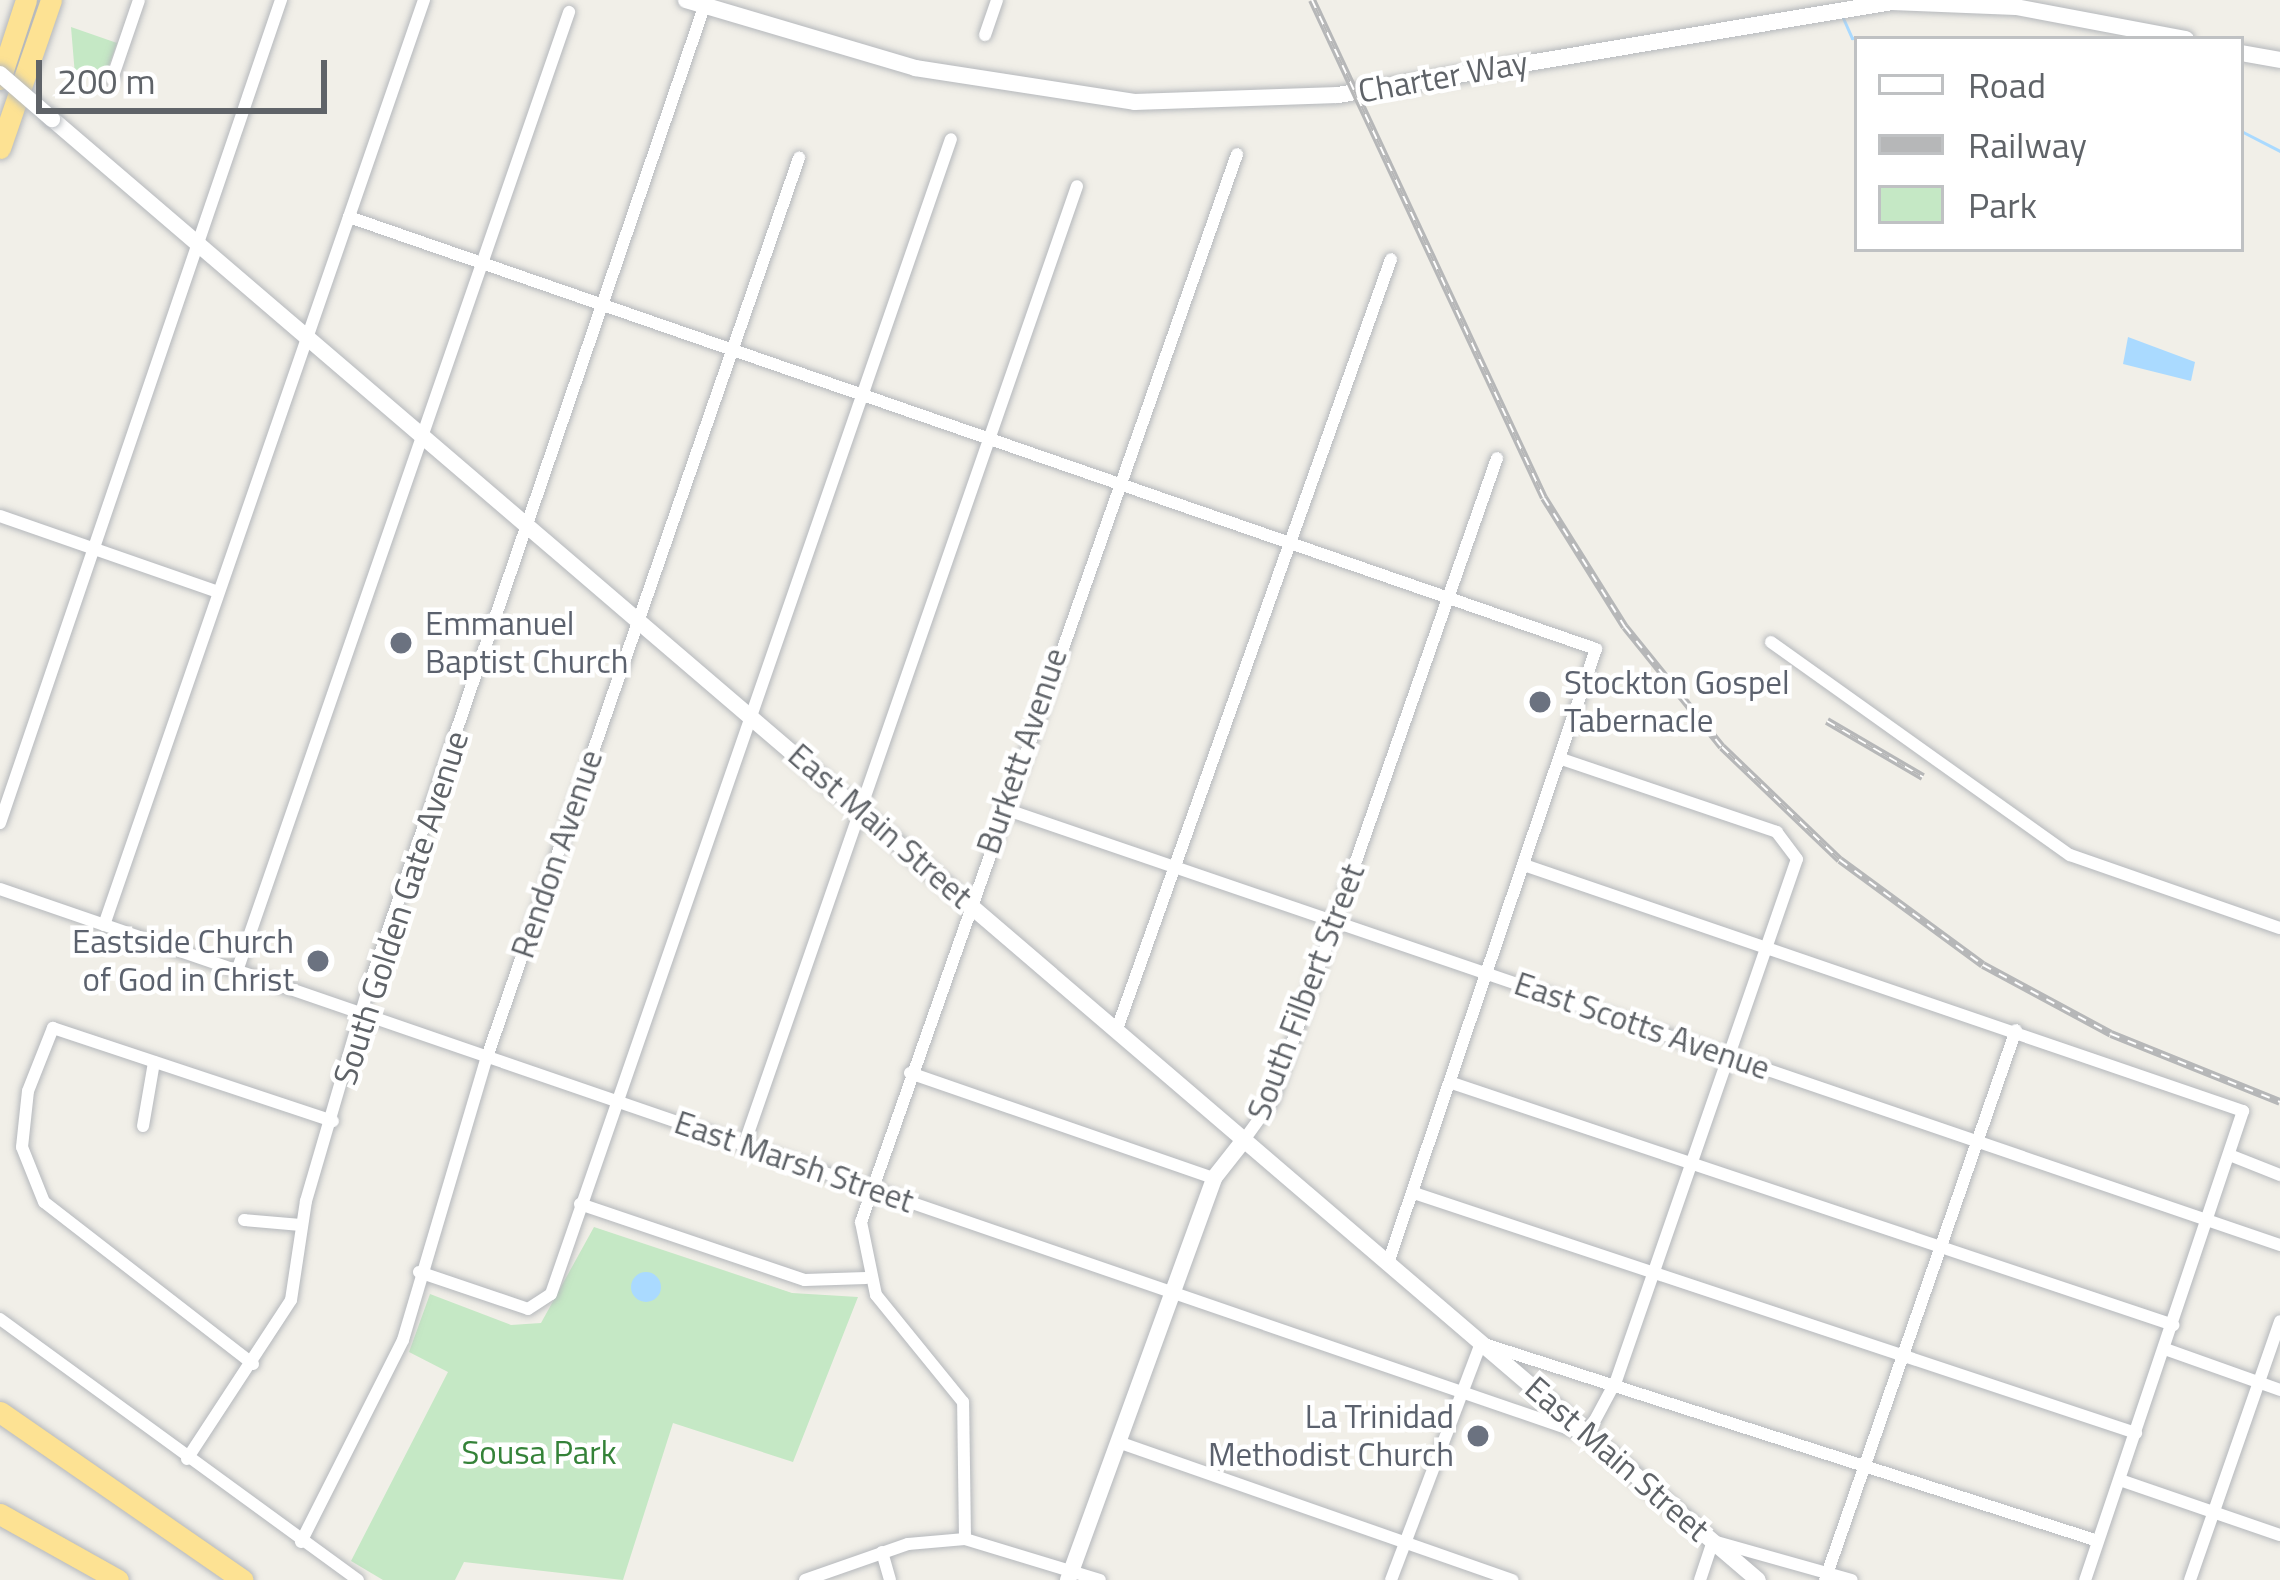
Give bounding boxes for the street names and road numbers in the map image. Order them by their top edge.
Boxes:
street label: Charter Way [1355,43,1531,111]
street label: Burkett Avenue [968,643,1076,859]
street label: South Golden Gate Avenue [325,726,477,1090]
street label: East Main Street [780,735,980,917]
street label: Rendon Avenue [503,745,611,963]
street label: South Filbert Street [1239,858,1373,1126]
street label: East Scotts Avenue [1509,964,1775,1088]
street label: East Marsh Street [669,1103,919,1221]
street label: East Main Street [1517,1368,1717,1550]

